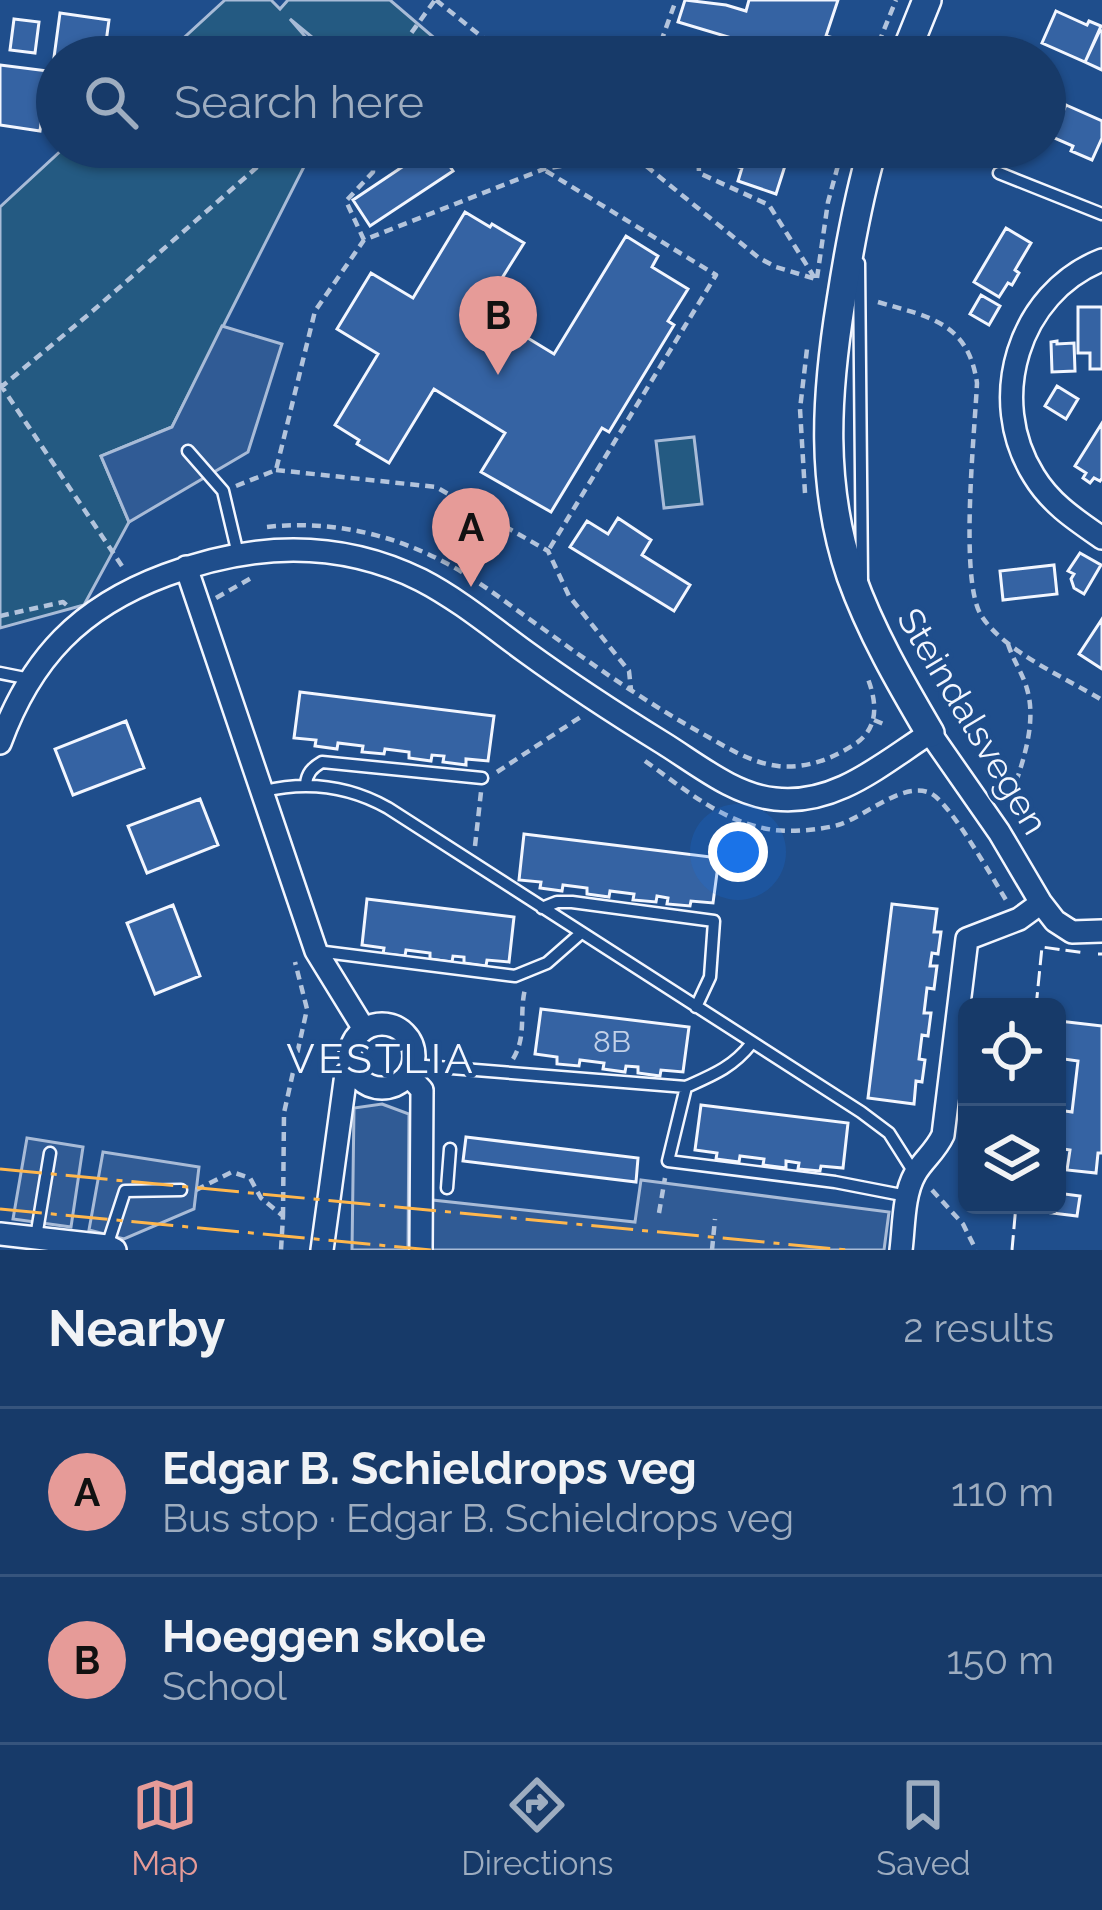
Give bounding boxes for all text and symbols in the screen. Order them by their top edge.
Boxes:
search box [36,36,1066,168]
icon: search [78,69,144,135]
text: Search here [174,76,424,129]
pin: B [459,276,537,375]
pin: A [432,488,510,587]
street label: Steindalsvegen [889,600,1057,842]
your location [708,822,768,882]
map controls [958,998,1066,1214]
button: locate [958,998,1066,1106]
house number: 8B [593,1024,631,1059]
district label: VESTLIA [286,1034,476,1083]
button: layers [958,1106,1066,1214]
text: Nearby [48,1298,225,1358]
text: 2 results [903,1305,1054,1351]
text: Edgar B. Schieldrops veg [162,1442,697,1495]
text: A [74,1469,100,1515]
text: 110 m [951,1469,1054,1515]
text: Bus stop · Edgar B. Schieldrops veg [162,1495,794,1541]
text: Hoeggen skole [162,1610,486,1663]
text: B [74,1637,100,1683]
text: 150 m [946,1637,1054,1683]
text: School [162,1663,287,1709]
tab: Map [131,1772,198,1883]
tab: Directions [461,1772,614,1883]
tab: Saved [876,1772,971,1883]

